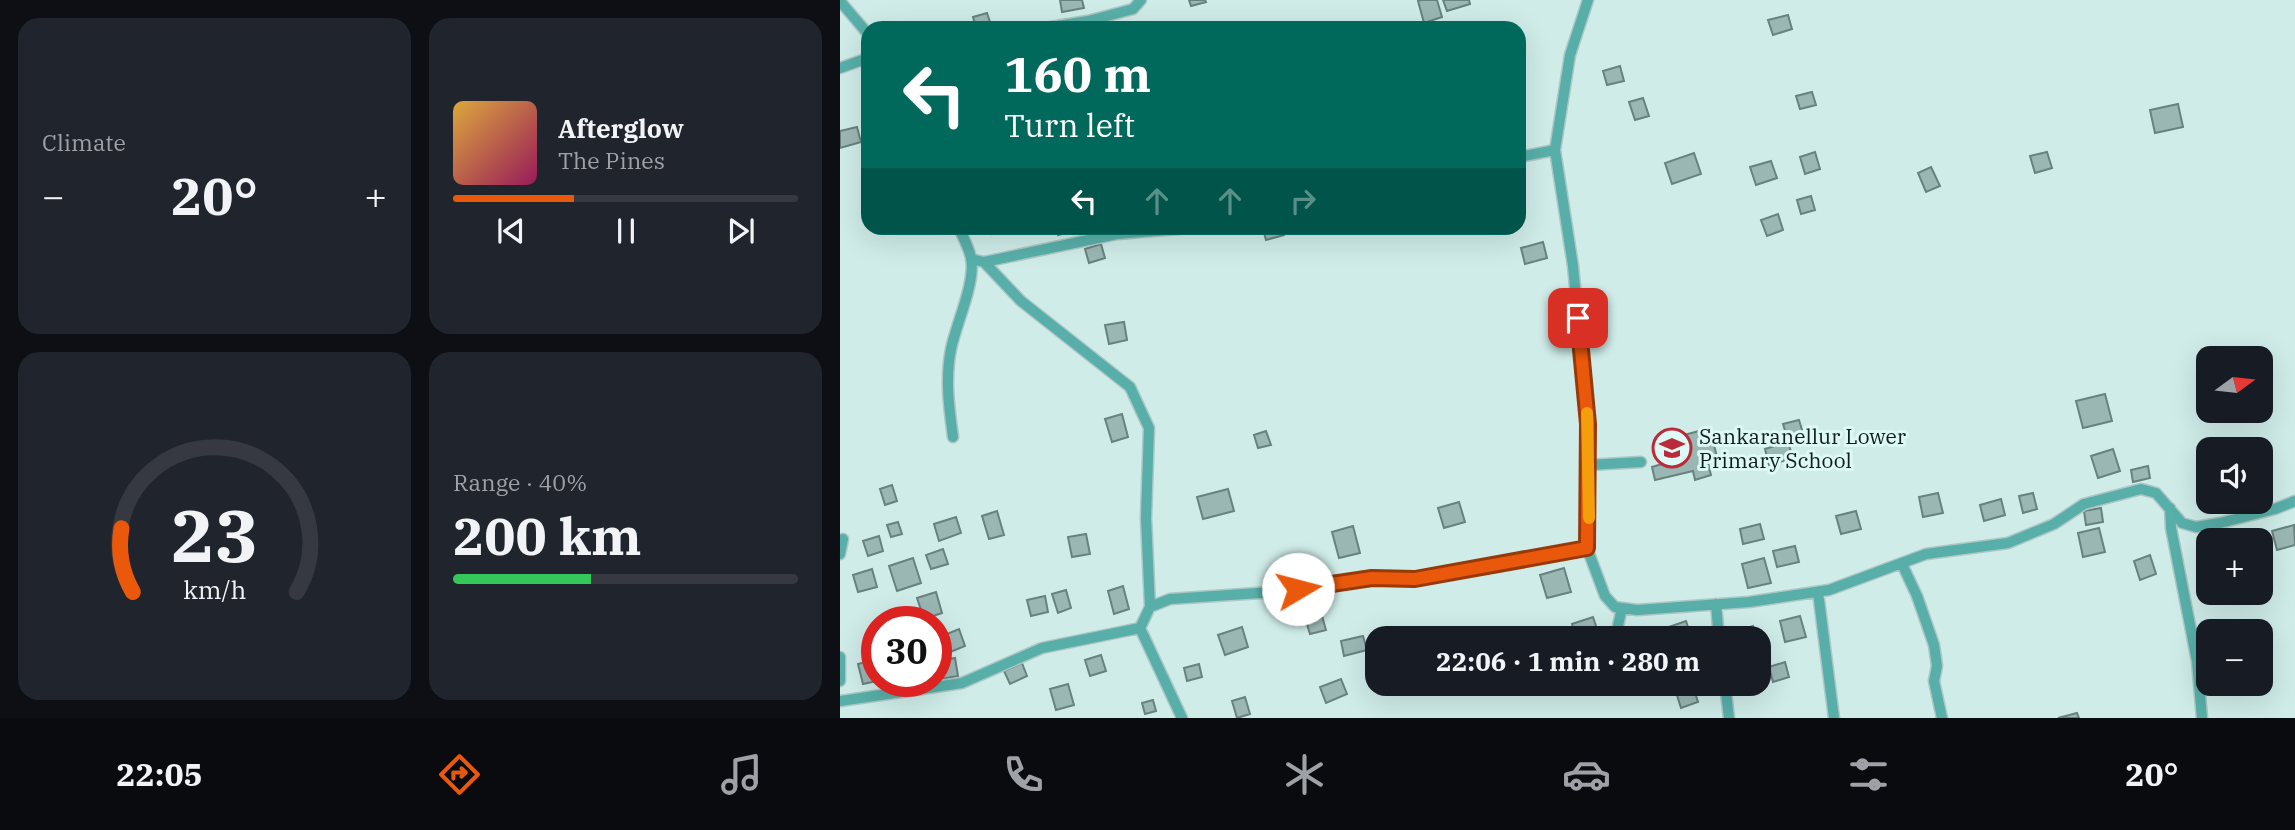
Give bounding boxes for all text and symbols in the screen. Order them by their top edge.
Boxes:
text: 160 m [1004,42,1151,105]
icon: left [889,49,980,140]
text: Turn left [1004,104,1135,146]
text: Afterglow [558,111,684,145]
text: Climate [42,127,126,157]
text: The Pines [558,145,665,175]
text: 20° [171,162,258,229]
text: − [42,171,65,220]
text: + [364,171,387,220]
icon: left [1065,182,1103,220]
icon: ahead [1138,182,1176,220]
icon: ahead [1211,182,1249,220]
icon: right [1284,182,1322,220]
icon: previous [492,212,530,250]
icon: pause [607,212,645,250]
icon: next [722,212,760,250]
pin [1548,288,1608,348]
icon: arrive [1559,299,1597,337]
north arrow [2196,346,2273,424]
map controls [2196,346,2273,696]
place label: Sankaranellur Lower Primary School [1699,422,1907,474]
school or university icon: Sankaranellur Lower Primary School [1651,427,1693,469]
button: sound [2196,437,2273,514]
text: Range · 40% [453,467,587,497]
text: 23 [171,487,258,582]
text: 200 km [453,502,642,569]
button: + [2196,528,2273,605]
position arrow [1261,552,1335,626]
text: km/h [183,573,246,606]
speed limit sign: 30 [861,606,952,697]
button: − [2196,619,2273,696]
text: 22:06 · 1 min · 280 m [1436,644,1700,678]
icon: directions [435,750,484,799]
icon: music [717,750,766,799]
icon: phone [999,750,1048,799]
icon: climate [1280,750,1329,799]
icon: car [1562,750,1611,799]
icon: filters [1844,750,1893,799]
text: 22:05 [116,753,203,795]
text: 20° [2125,753,2179,795]

